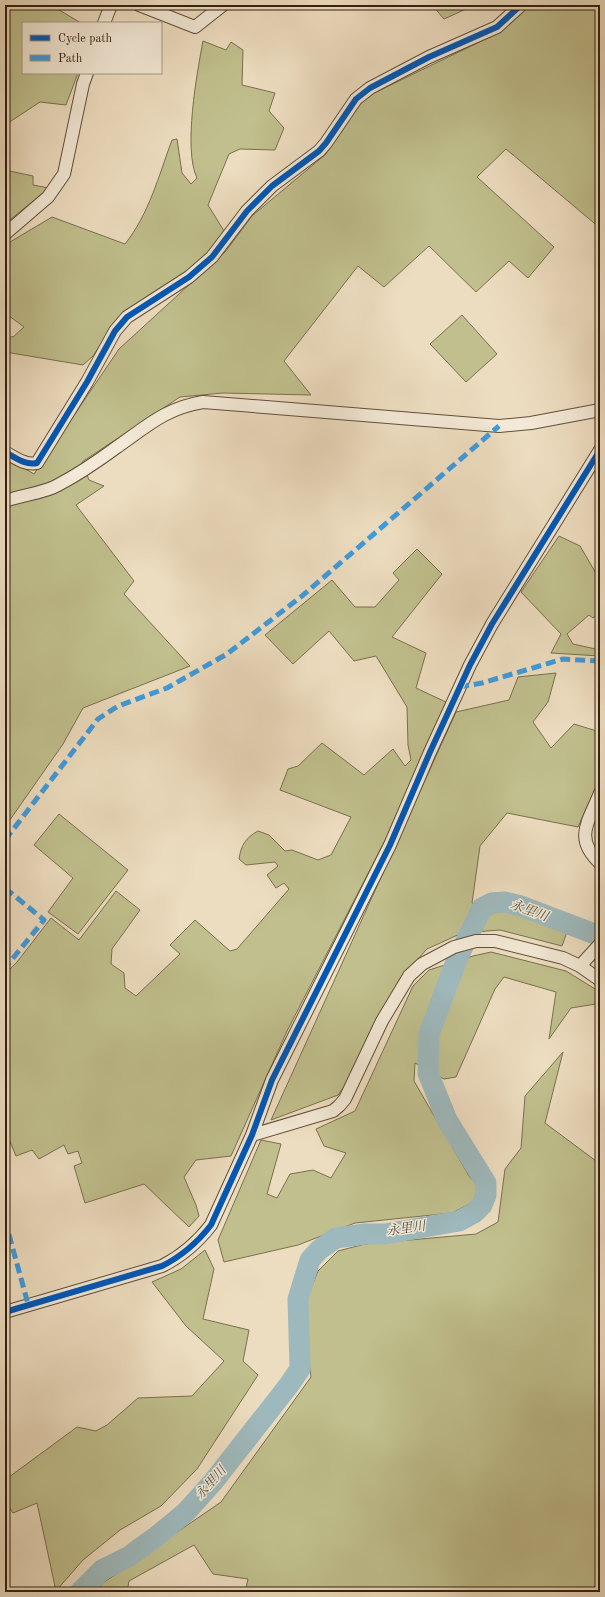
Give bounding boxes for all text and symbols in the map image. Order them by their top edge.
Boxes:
legend [22,22,162,74]
text: Cycle path [58,33,113,45]
text: Path [58,53,83,65]
water label: 永里川 [508,897,552,924]
water label: 永里川 [386,1219,428,1238]
water label: 永里川 [193,1462,230,1502]

